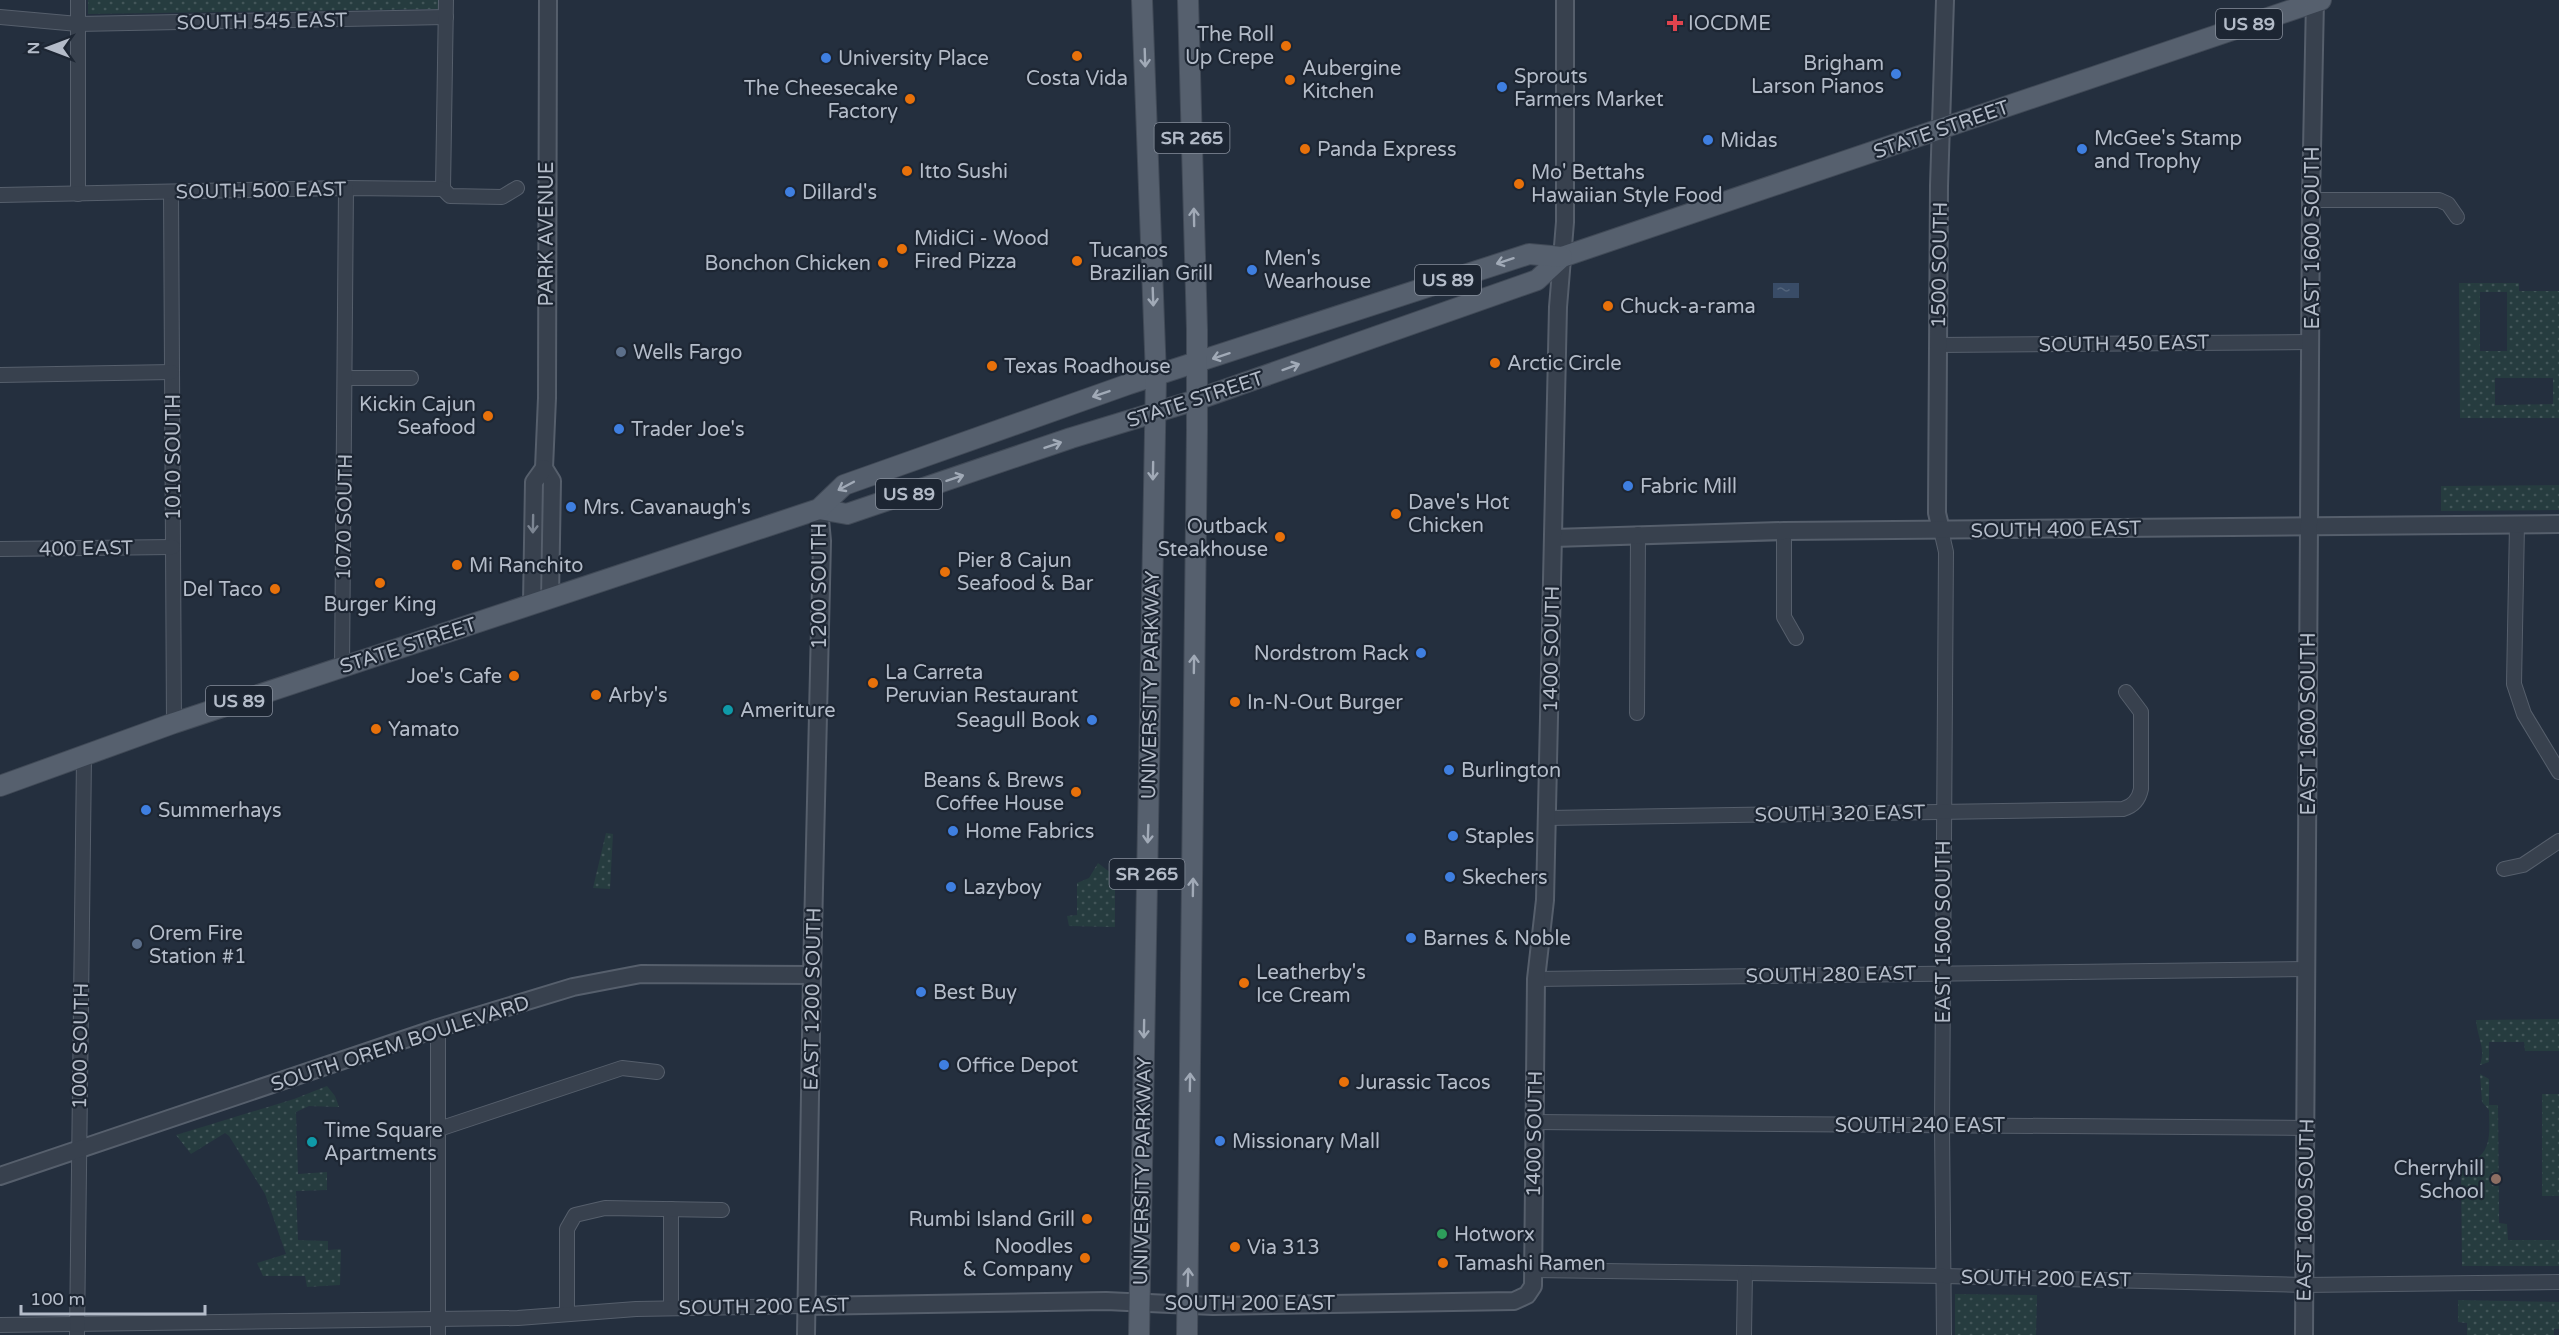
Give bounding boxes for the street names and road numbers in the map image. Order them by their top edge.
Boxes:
street label: SOUTH 545 EAST [177,9,347,35]
road number: US 89 [2216,9,2282,39]
street label: STATE STREET [1870,95,2012,164]
road number: SR 265 [1154,123,1230,153]
street label: EAST 1600 SOUTH [2301,146,2325,330]
street label: PARK AVENUE [535,162,559,306]
street label: SOUTH 500 EAST [176,178,346,204]
street label: 1500 SOUTH [1927,202,1953,328]
road number: US 89 [1415,265,1481,295]
street label: SOUTH 450 EAST [2039,331,2209,357]
street label: STATE STREET [1124,367,1267,433]
street label: 1010 SOUTH [162,394,186,520]
street label: 1070 SOUTH [332,454,358,580]
road number: US 89 [876,479,942,509]
street label: SOUTH 400 EAST [1971,517,2141,543]
street label: 1200 SOUTH [808,523,832,649]
street label: 400 EAST [39,536,133,562]
street label: UNIVERSITY PARKWAY [1137,570,1165,800]
street label: 1400 SOUTH [1539,586,1565,712]
street label: STATE STREET [337,613,480,679]
street label: EAST 1600 SOUTH [2297,632,2321,816]
road number: US 89 [206,686,272,716]
street label: SOUTH 320 EAST [1755,801,1925,827]
street label: EAST 1500 SOUTH [1932,840,1956,1024]
road number: SR 265 [1110,859,1184,889]
street label: EAST 1200 SOUTH [799,907,827,1091]
street label: SOUTH 280 EAST [1746,962,1916,988]
street label: 1000 SOUTH [68,983,94,1109]
street label: SOUTH OREM BOULEVARD [268,991,533,1097]
street label: UNIVERSITY PARKWAY [1129,1056,1157,1286]
street label: 1400 SOUTH [1522,1071,1548,1197]
street label: SOUTH 240 EAST [1835,1114,2005,1138]
street label: EAST 1600 SOUTH [2292,1118,2320,1302]
street label: SOUTH 200 EAST [1961,1266,2131,1292]
street label: SOUTH 200 EAST [1165,1292,1335,1316]
street label: SOUTH 200 EAST [679,1294,849,1320]

